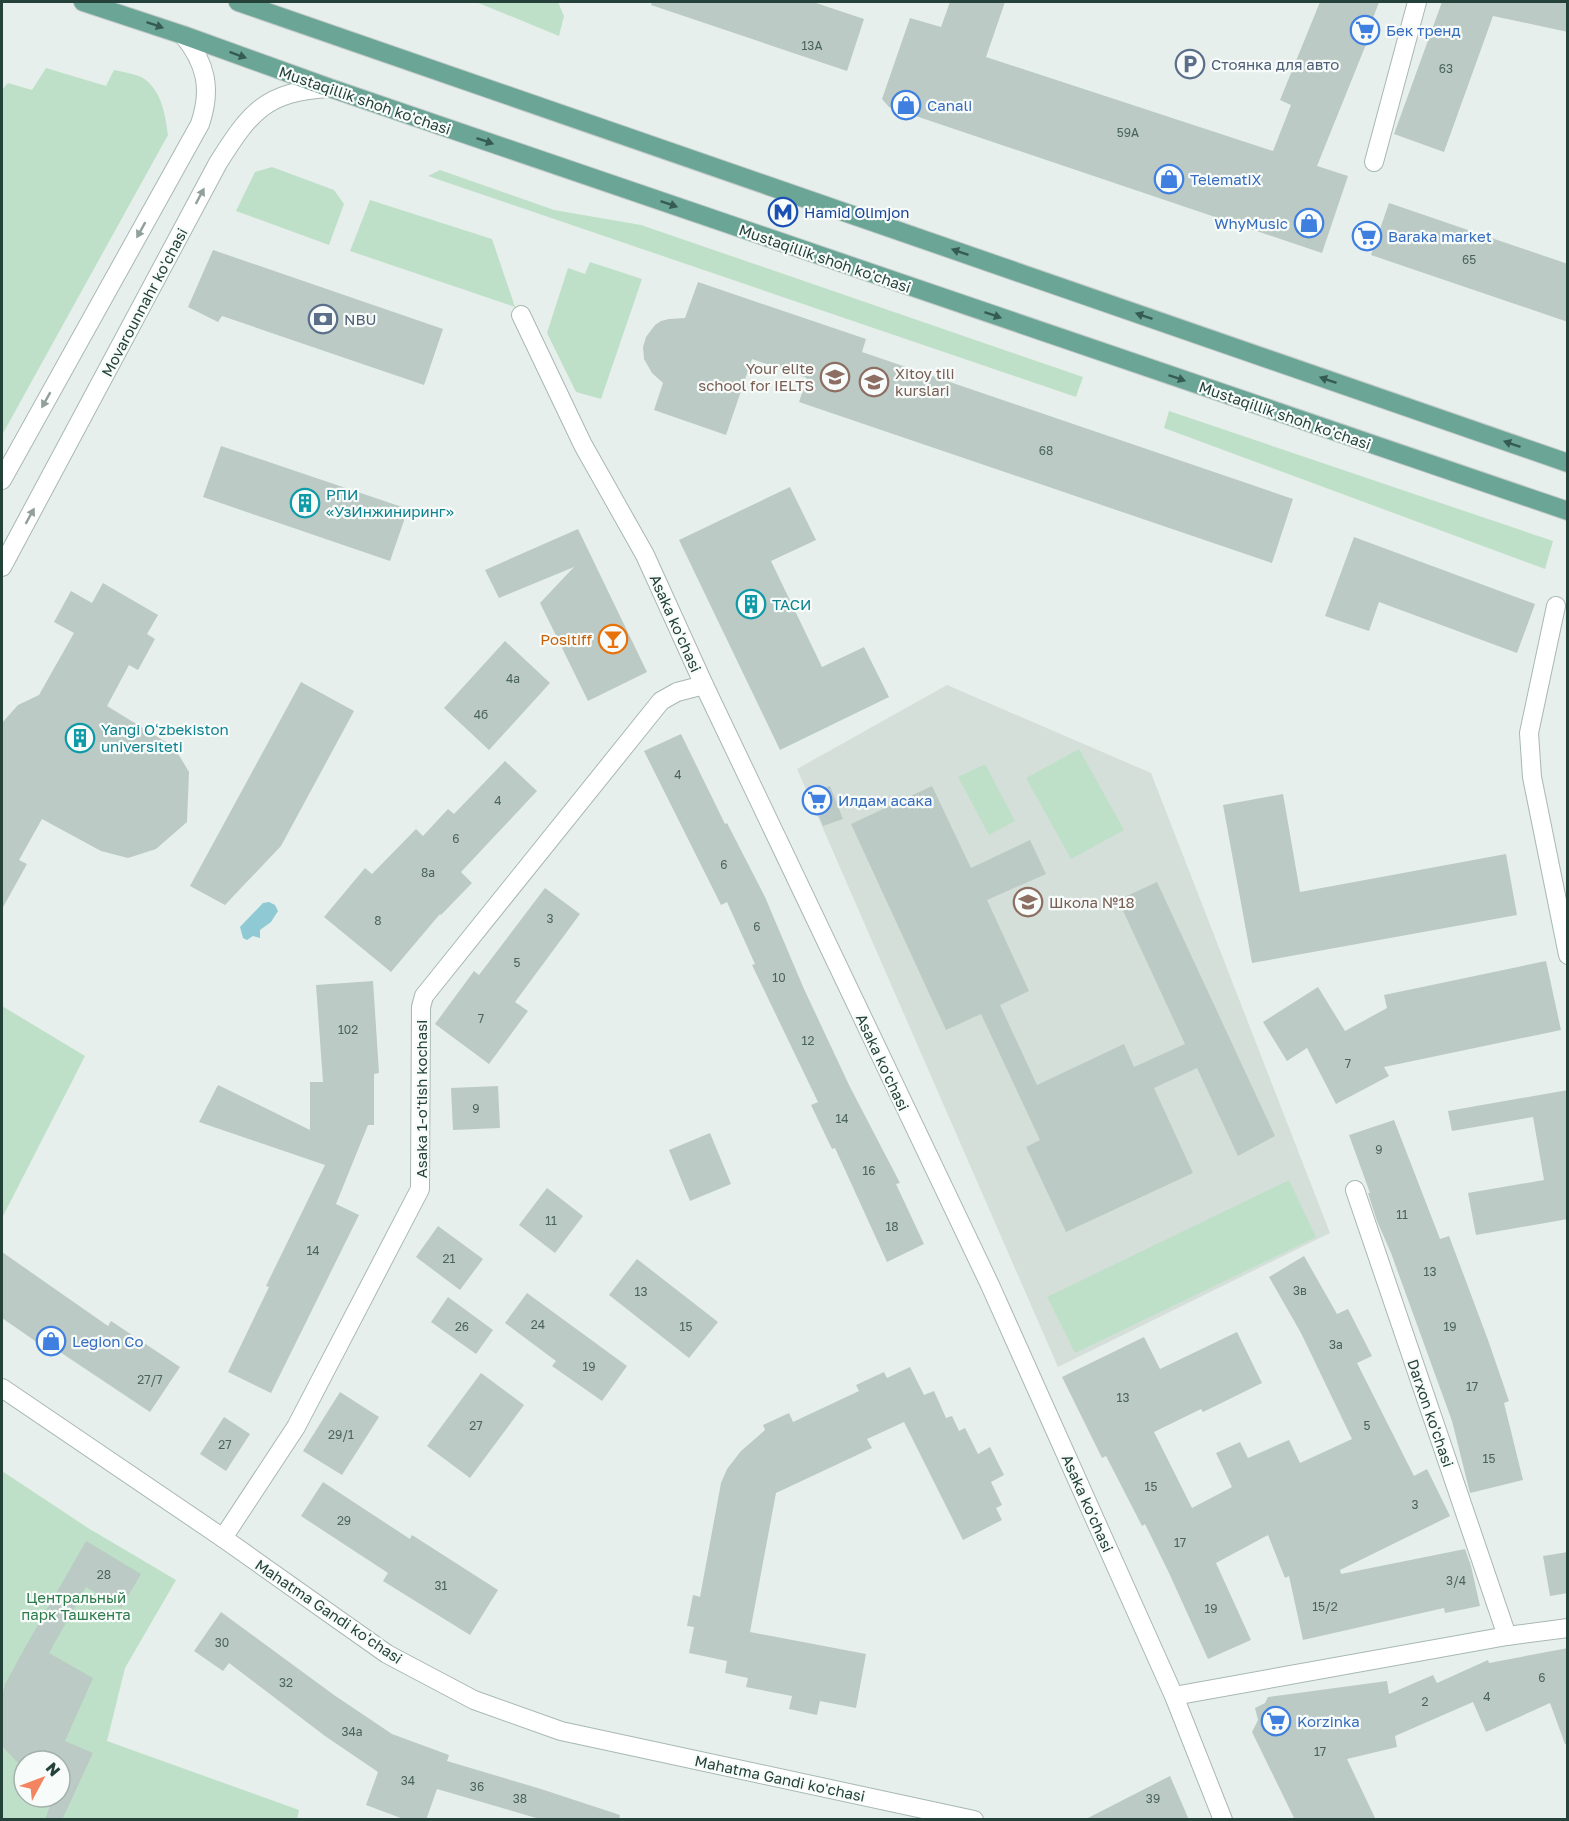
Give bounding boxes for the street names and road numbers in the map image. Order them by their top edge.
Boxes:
street label: Mustaqillik shoh ko'chasi [277,62,453,138]
street label: Mustaqillik shoh ko'chasi [737,220,913,296]
street label: Movarounnahr ko'chasi [97,225,191,379]
street label: Mustaqillik shoh ko'chasi [1197,377,1373,453]
street label: Asaka ko'chasi [646,571,706,675]
street label: Asaka ko'chasi [853,1011,913,1113]
street label: Asaka 1-o'tish kochasi [412,1020,430,1178]
street label: Darxon ko'chasi [1404,1357,1458,1469]
street label: Asaka ko'chasi [1058,1451,1118,1555]
street label: Mahatma Gandi ko'chasi [252,1555,406,1667]
street label: Mahatma Gandi ko'chasi [693,1751,867,1805]

